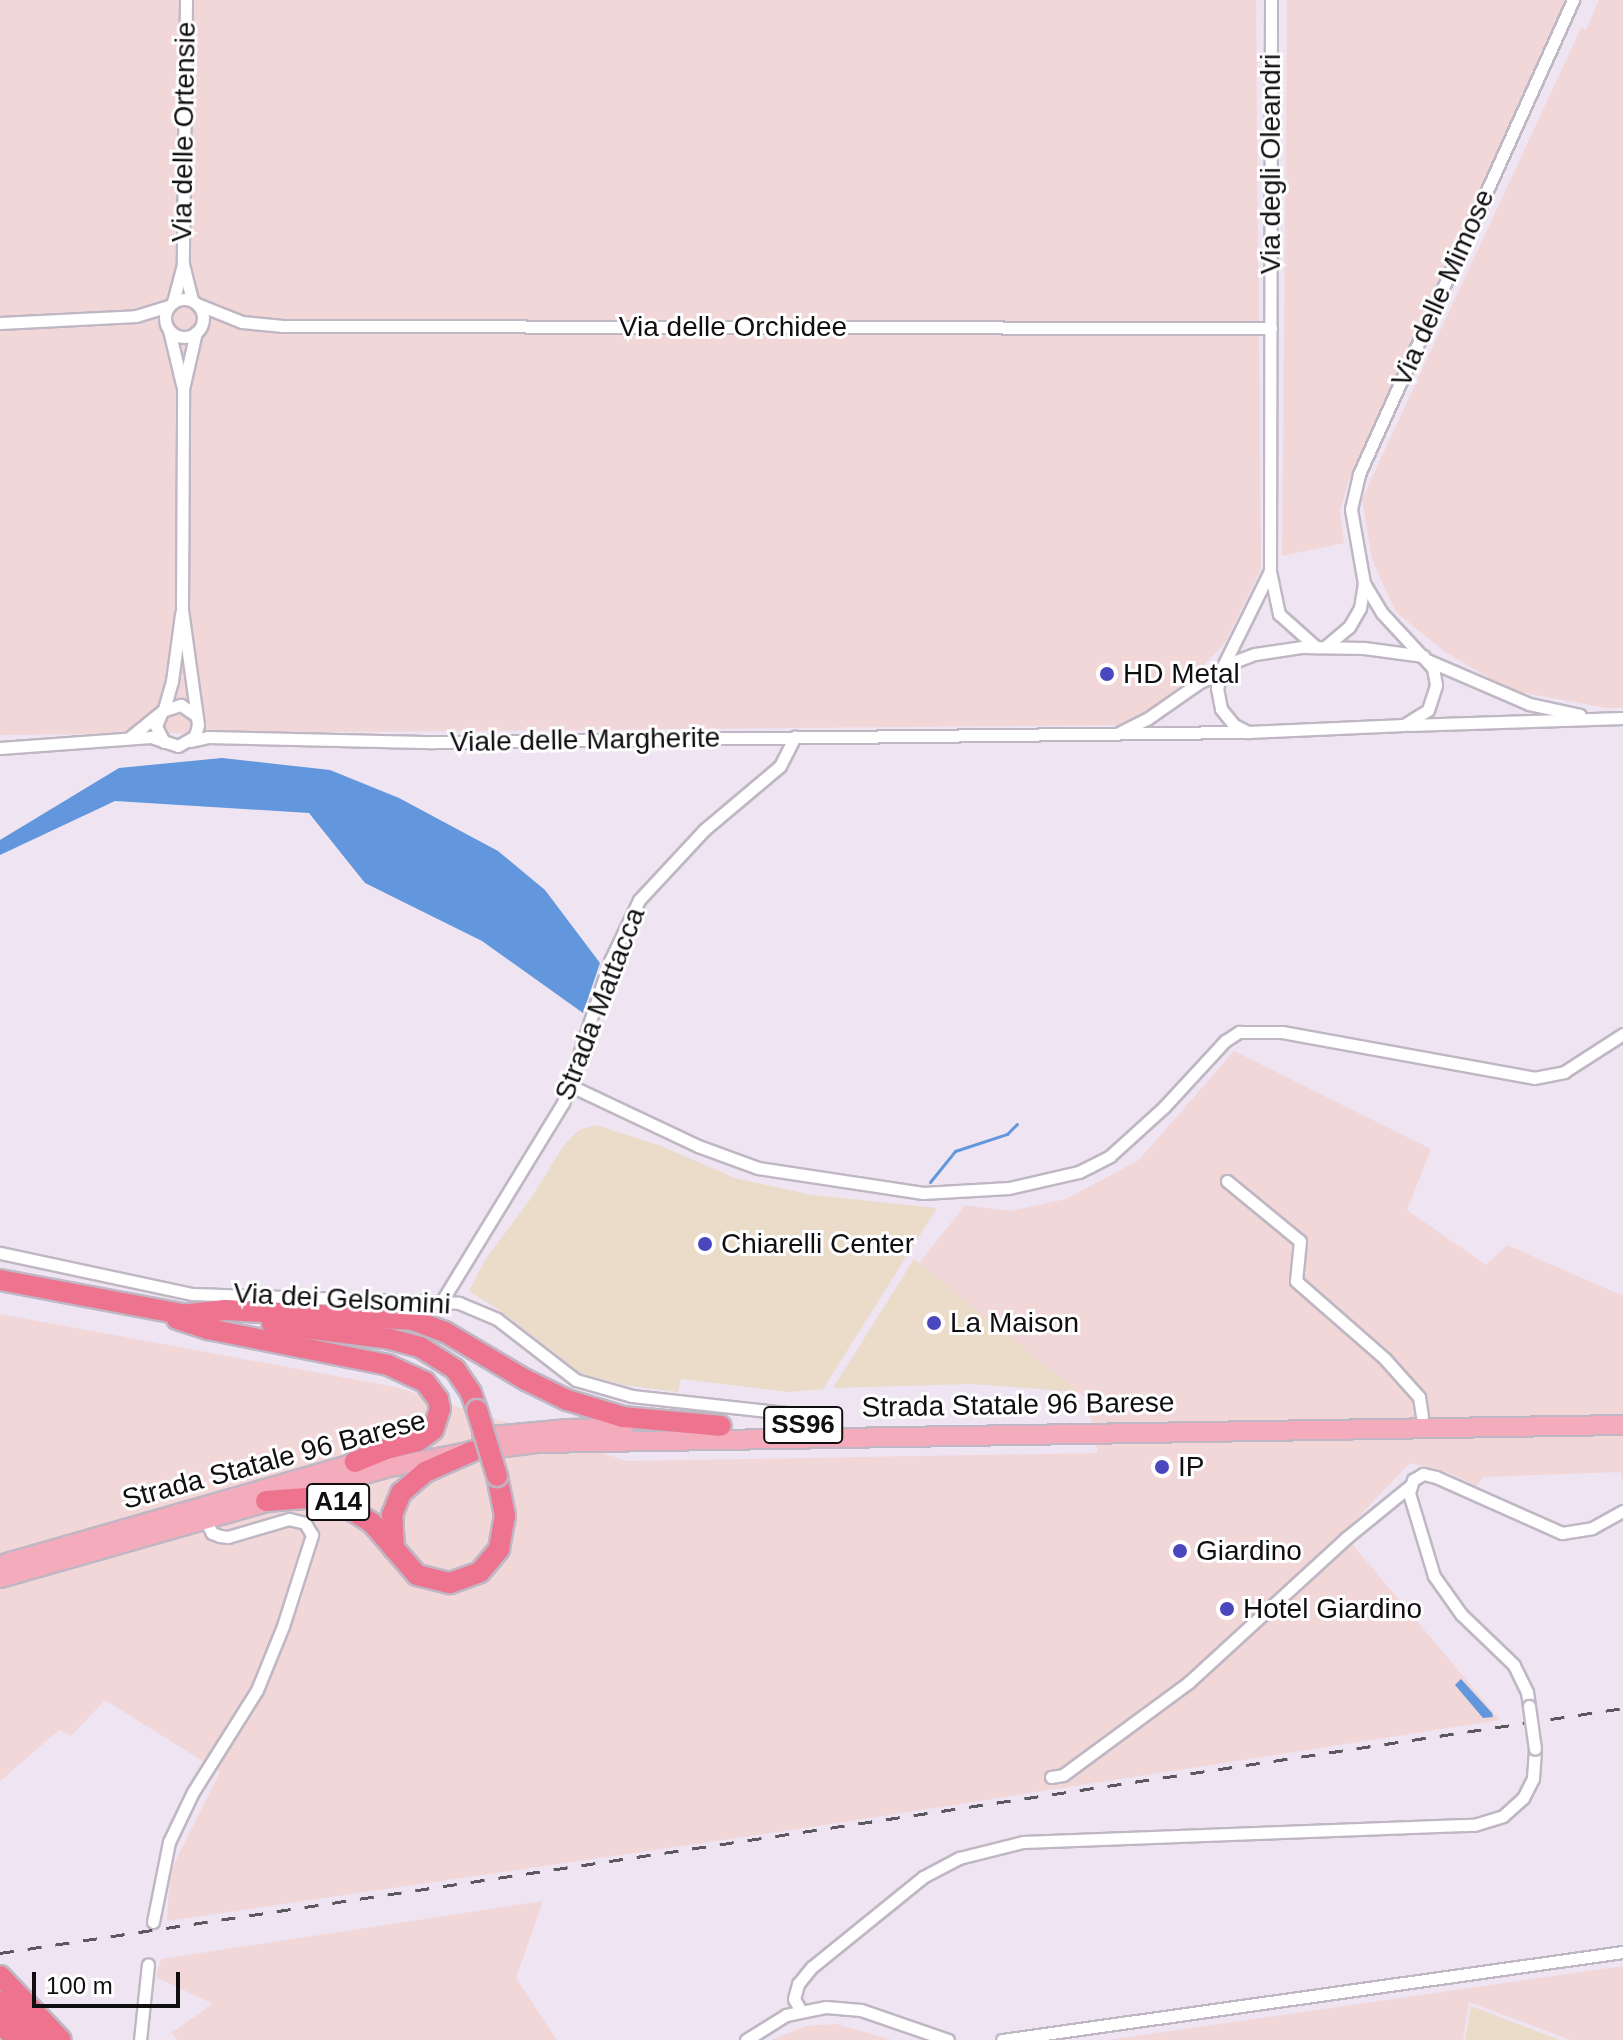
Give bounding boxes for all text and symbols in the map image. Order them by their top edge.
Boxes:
street label: Via delle Ortensie [165,21,203,243]
street label: Via degli Oleandri [1254,54,1288,274]
street label: Via delle Mimose [1384,184,1502,392]
street label: Via delle Orchidee [619,310,847,344]
place label: HD Metal [1123,657,1240,691]
marker: HD Metal [1098,665,1116,683]
street label: Viale delle Margherite [450,721,720,759]
street label: Strada Mattacca [548,903,652,1105]
place label: Chiarelli Center [721,1227,914,1261]
marker: Chiarelli Center [696,1235,714,1253]
street label: Via dei Gelsomini [233,1277,451,1321]
place label: La Maison [950,1306,1079,1340]
marker: La Maison [925,1314,943,1332]
street label: Strada Statale 96 Barese [861,1385,1175,1425]
street label: Strada Statale 96 Barese [119,1403,429,1517]
road number: SS96 [763,1403,843,1447]
place label: IP [1178,1450,1204,1484]
marker: IP [1153,1458,1171,1476]
road number: A14 [306,1480,370,1524]
place label: Giardino [1196,1534,1302,1568]
marker: Giardino [1171,1542,1189,1560]
place label: Hotel Giardino [1243,1592,1422,1626]
marker: Hotel Giardino [1218,1600,1236,1618]
scale bar [36,1956,184,2006]
text: 100 m [46,1972,113,1999]

